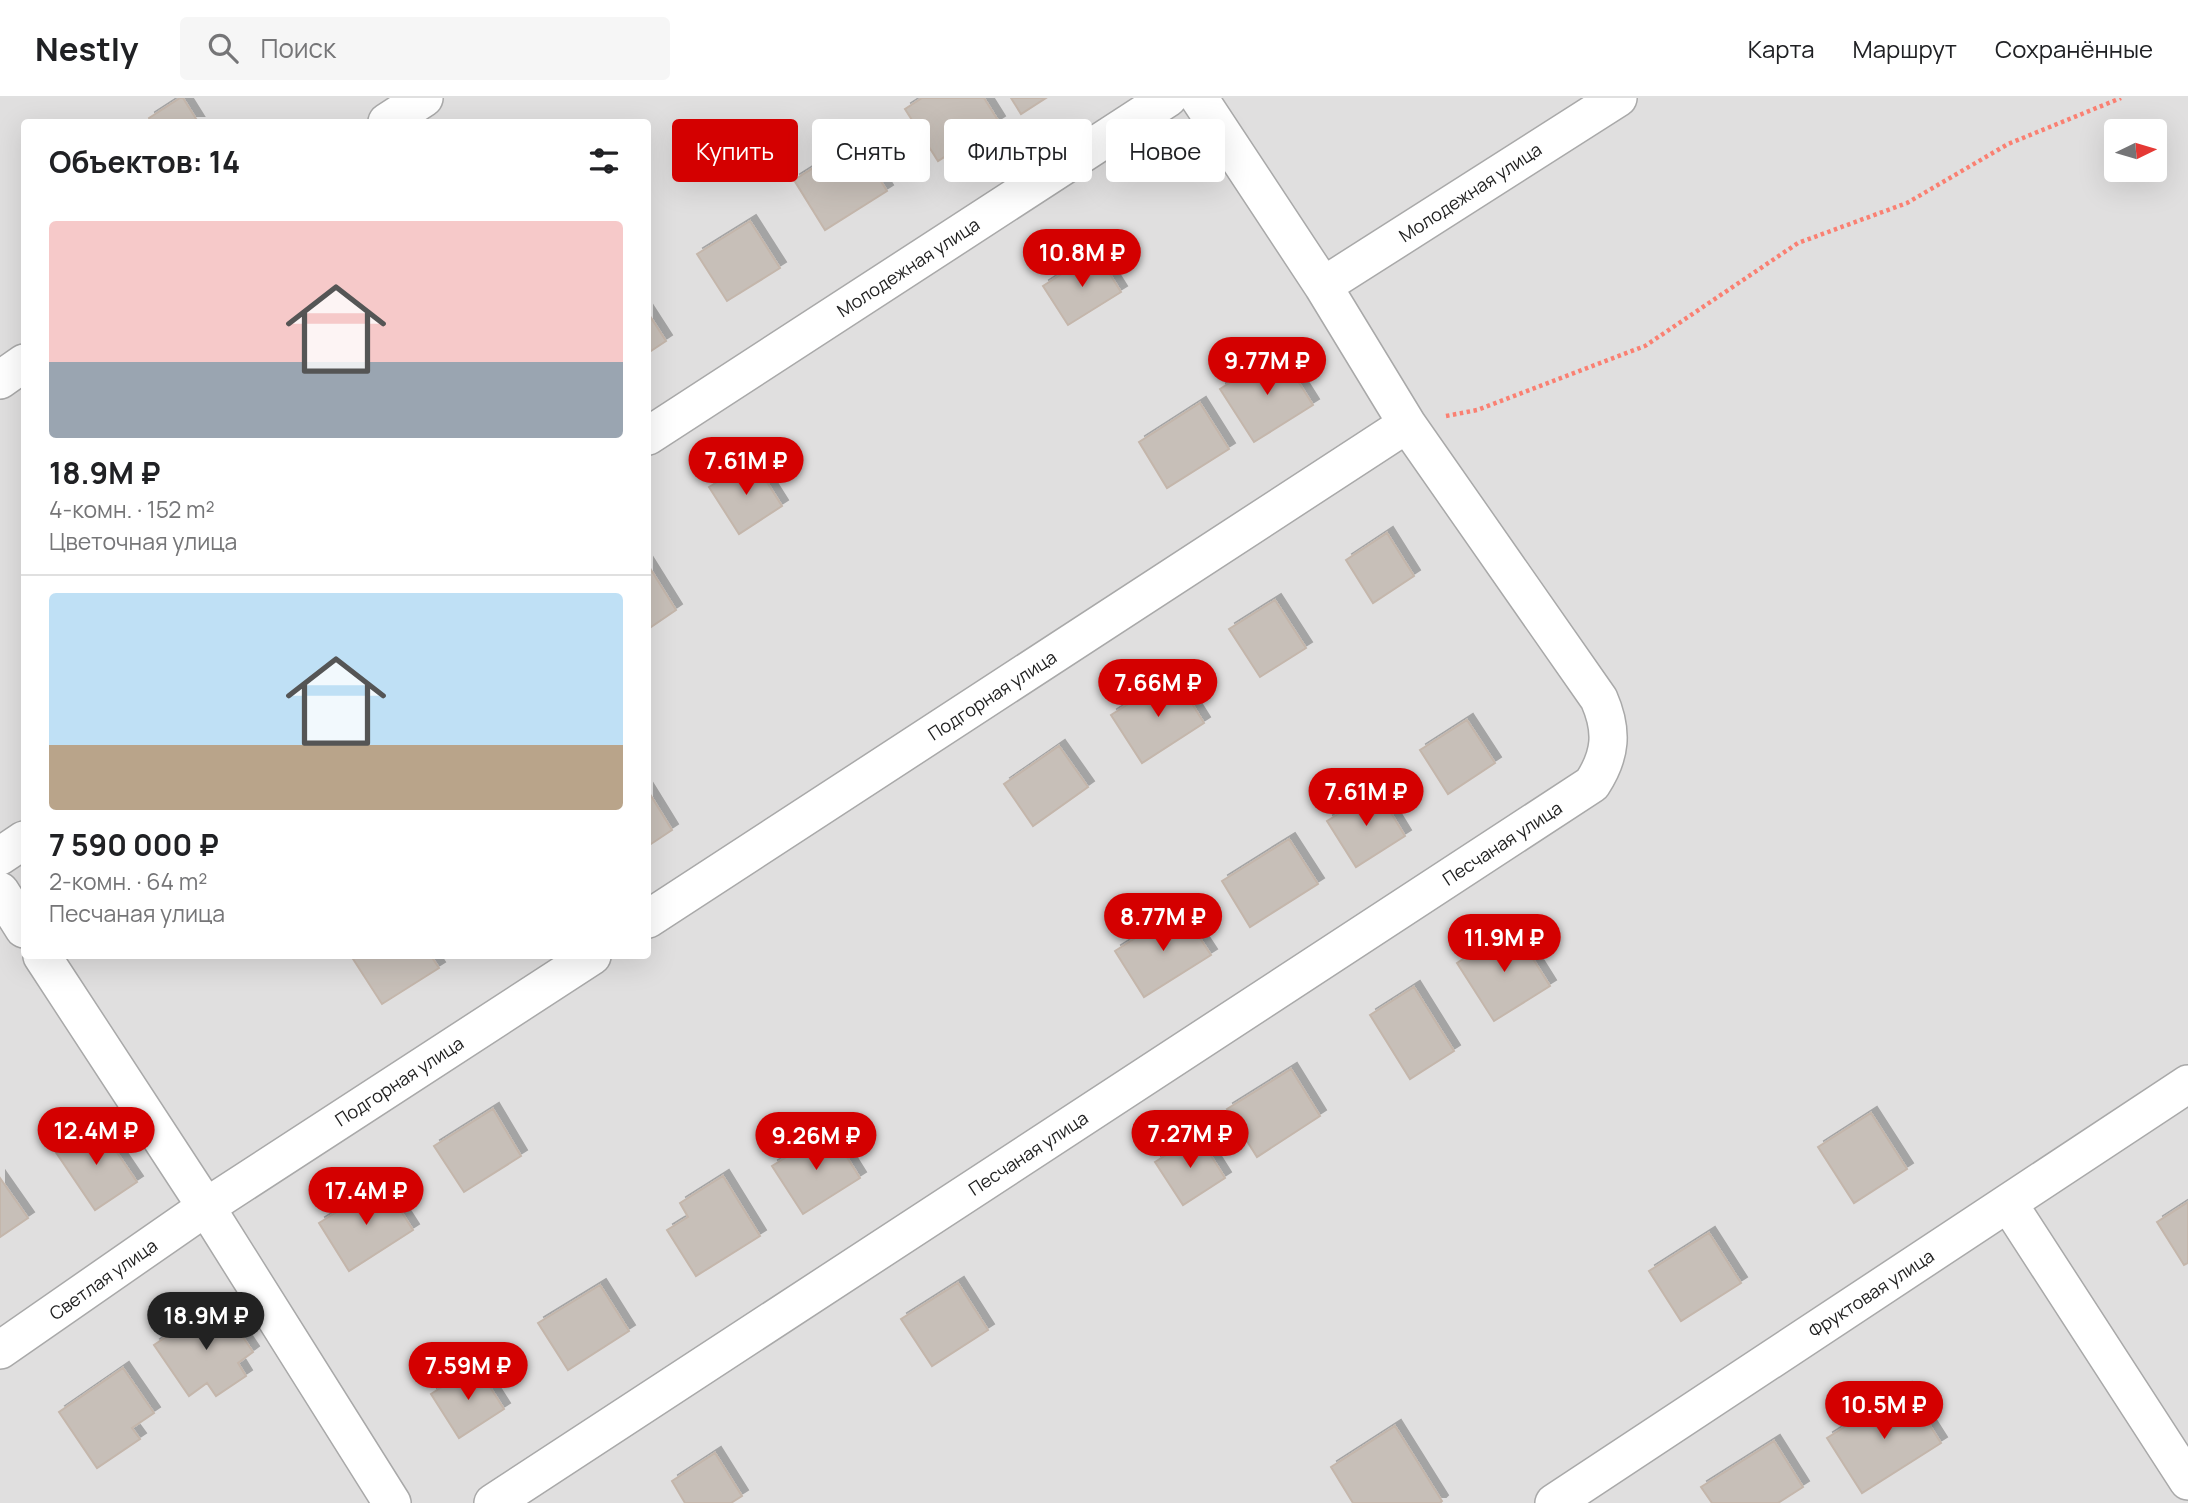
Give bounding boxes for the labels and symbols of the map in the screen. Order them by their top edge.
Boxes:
north arrow [2104,119,2166,182]
street label: Молодежная улица [1394,137,1546,247]
street label: Молодежная улица [832,212,984,322]
pin: 10.8M ₽ [1017,230,1147,289]
pin: 9.77M ₽ [1202,338,1332,397]
pin: 7.61M ₽ [681,438,811,497]
street label: Подгорная улица [923,645,1061,745]
pin: 7.66M ₽ [1093,660,1223,719]
pin: 7.61M ₽ [1301,768,1431,828]
street label: Песчаная улица [1438,795,1566,891]
pin: 8.77M ₽ [1098,894,1228,953]
pin: 11.9M ₽ [1439,914,1569,974]
street label: Подгорная улица [330,1031,468,1131]
street label: Песчаная улица [964,1105,1092,1201]
pin: 12.4M ₽ [31,1108,161,1167]
pin: 7.27M ₽ [1125,1110,1255,1170]
pin: 9.26M ₽ [751,1112,881,1172]
pin: 17.4M ₽ [301,1168,431,1227]
street label: Светлая улица [44,1233,162,1325]
street label: Фруктовая улица [1804,1243,1938,1343]
pin: 18.9M ₽ [141,1292,271,1352]
pin: 7.59M ₽ [403,1342,533,1402]
pin: 10.5M ₽ [1819,1382,1949,1441]

